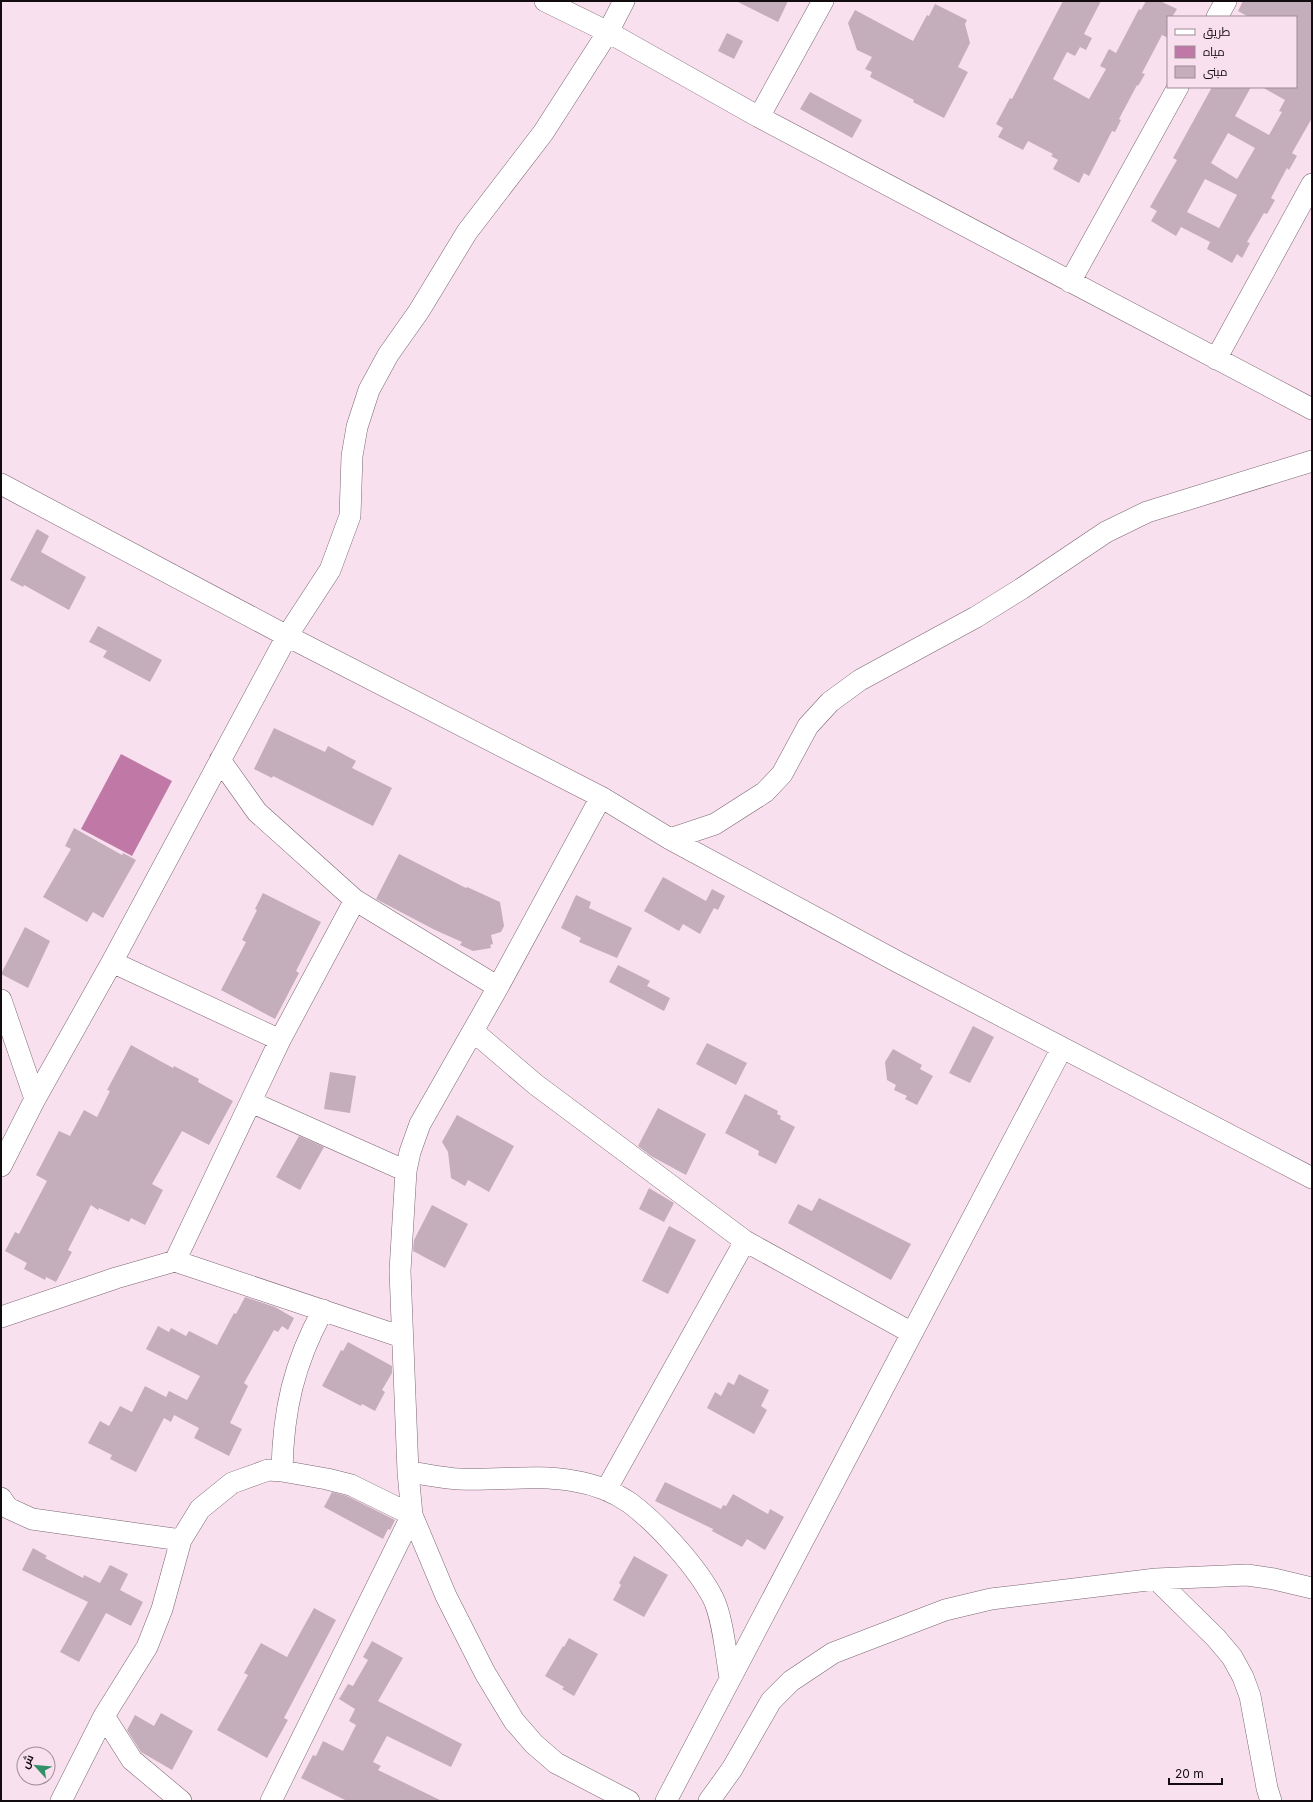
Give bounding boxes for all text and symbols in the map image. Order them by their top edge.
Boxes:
legend [1167,16,1297,88]
text: طريق [1203,24,1231,39]
text: مياه [1203,44,1225,59]
text: مبنى [1203,64,1228,79]
north arrow [16,1746,56,1786]
text: ش [18,1752,37,1771]
scale bar [1169,1760,1222,1786]
text: 20 m [1175,1766,1204,1781]

